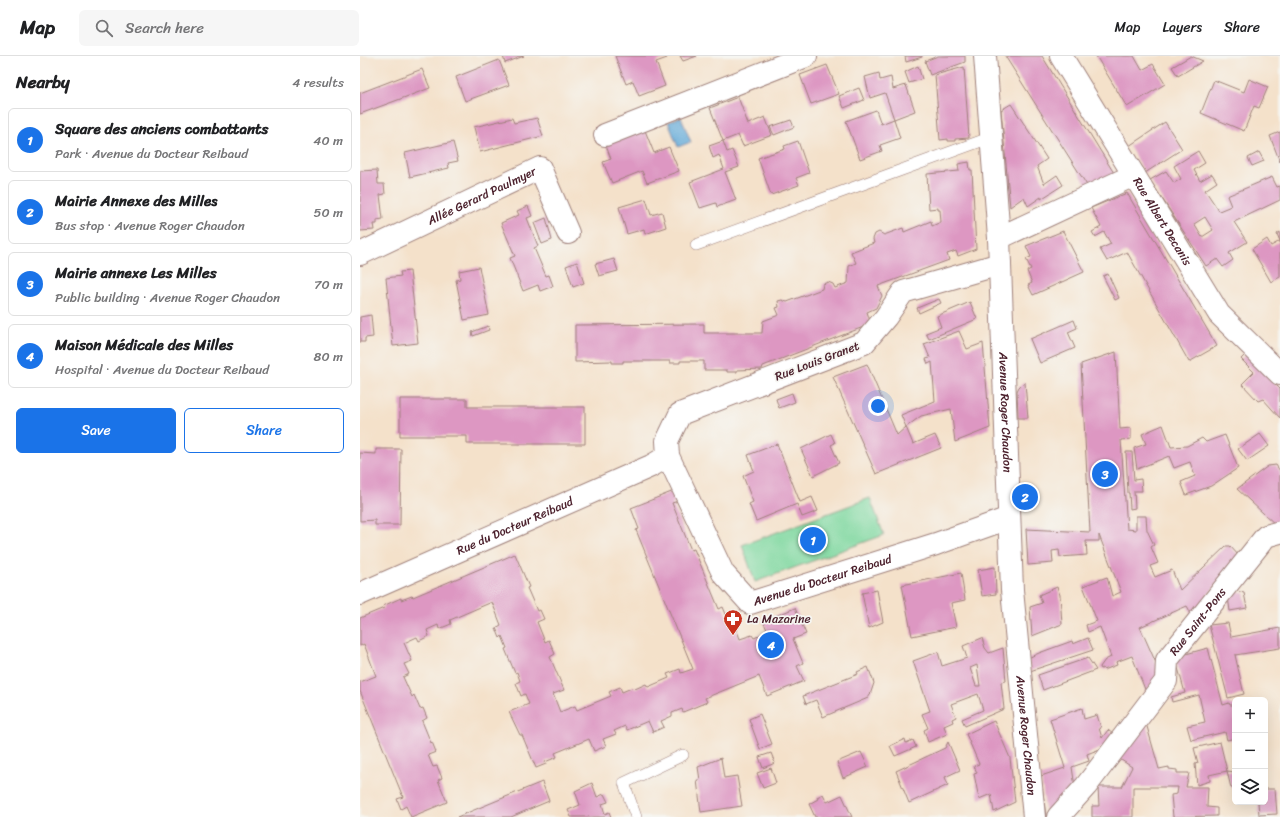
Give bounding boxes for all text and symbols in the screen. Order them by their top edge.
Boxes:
search box [79,10,359,46]
text: Map [20,11,55,44]
text: Search here [125,15,204,41]
text: Map [1115,15,1140,40]
text: Layers [1162,15,1202,40]
text: Share [1224,15,1260,40]
icon: search [93,17,115,39]
text: Nearby [16,67,70,97]
text: 4 results [292,71,344,94]
text: Square des anciens combattants [55,116,269,142]
text: 1 [27,129,33,152]
text: 40 m [313,129,343,152]
text: Park · Avenue du Docteur Reibaud [55,142,248,165]
street label: Allée Gerard Paulmyer [423,160,541,232]
street label: Rue Albert Decanis [1127,173,1198,270]
text: Mairie Annexe des Milles [55,188,217,214]
text: 2 [26,201,34,224]
text: 50 m [313,201,343,224]
text: Bus stop · Avenue Roger Chaudon [55,214,245,237]
text: Mairie annexe Les Milles [55,260,217,286]
text: 3 [26,273,34,296]
text: 70 m [314,273,343,296]
text: Public building · Avenue Roger Chaudon [55,286,280,309]
text: Maison Médicale des Milles [55,332,233,358]
street label: Rue Louis Granet [771,335,863,387]
text: 4 [26,345,34,368]
text: 80 m [314,345,343,368]
street label: Avenue Roger Chaudon [992,351,1019,473]
text: Hospital · Avenue du Docteur Reibaud [55,358,269,381]
your location [868,396,888,416]
button: Save [16,408,176,453]
button: Share [184,408,344,453]
pin: 3 [1092,459,1118,489]
pin: 2 [1012,482,1038,512]
street label: Rue du Docteur Reibaud [453,490,577,561]
pin: 1 [800,525,826,555]
street label: Avenue du Docteur Reibaud [749,548,895,613]
street label: Rue Saint-Pons [1163,582,1232,661]
pharmacy icon: La Mazarine [722,608,744,636]
place label: La Mazarine [747,608,811,630]
pin: 4 [758,630,784,660]
street label: Avenue Roger Chaudon [1009,674,1043,797]
map controls [1232,697,1268,805]
button: + [1232,697,1268,733]
button: − [1232,733,1268,769]
button: layers [1232,769,1268,805]

